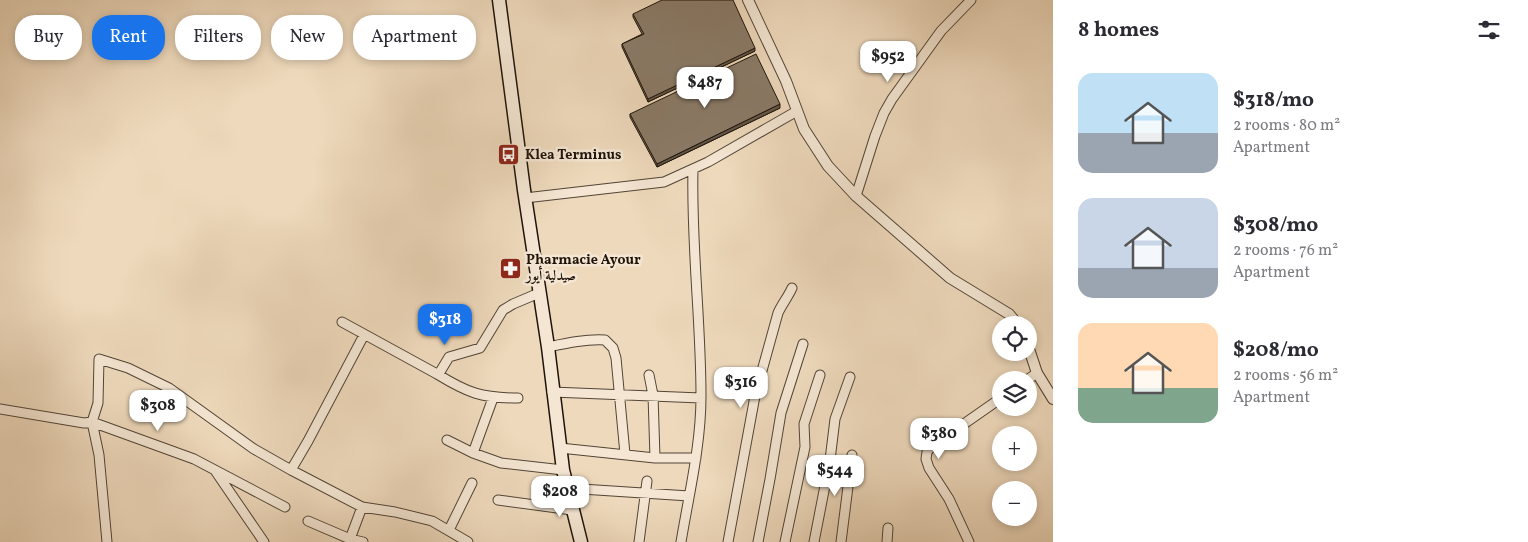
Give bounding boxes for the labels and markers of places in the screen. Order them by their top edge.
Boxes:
pin: $952 [858,41,918,83]
pin: $487 [675,66,735,109]
bus stop icon: Klea Terminus [497,143,521,167]
place label: Klea Terminus [525,146,622,165]
place label: Pharmacie Ayour صيدلية أيور [524,251,641,286]
pharmacy icon: Pharmacie Ayour صيدلية أيور [498,256,522,280]
pin: $318 [415,304,475,346]
pin: $316 [711,366,771,409]
pin: $308 [128,390,188,432]
pin: $380 [909,418,969,460]
pin: $544 [805,454,865,497]
pin: $208 [530,476,590,518]

